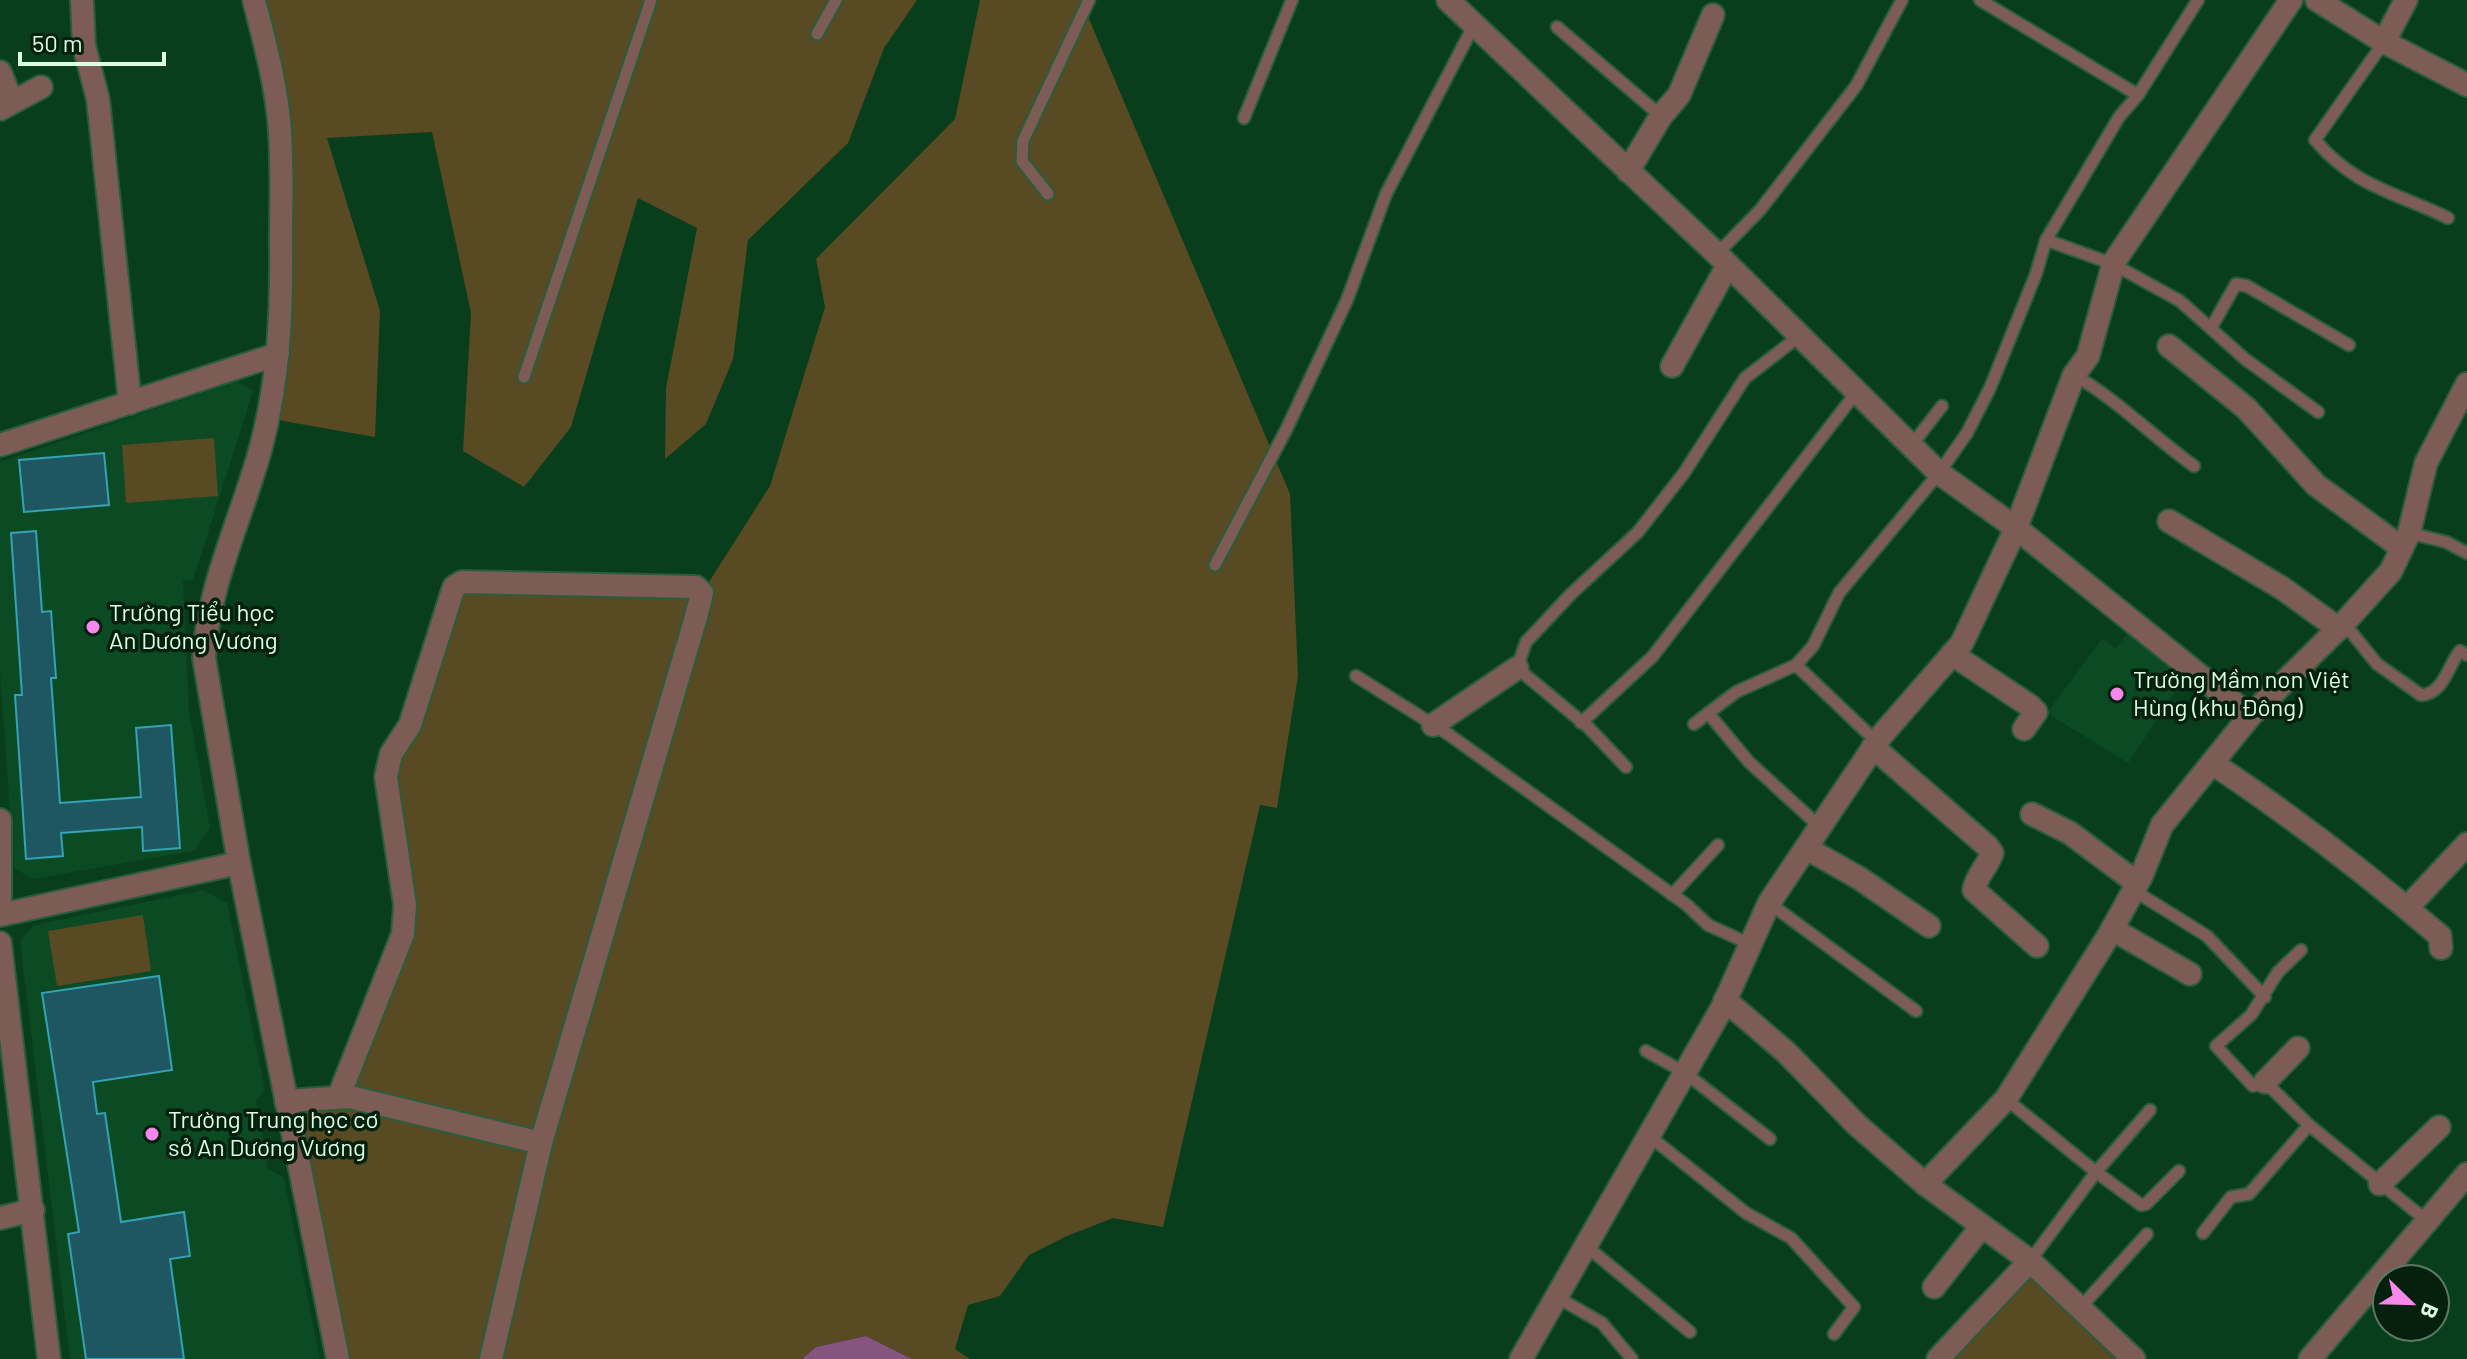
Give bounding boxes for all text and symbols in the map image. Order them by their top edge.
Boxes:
scale bar [20,16,164,66]
text: 50 m [32,28,83,57]
place label: Trường Tiểu học An Dương Vương [109,597,278,654]
marker: Trường Tiểu học An Dương Vương [84,618,102,636]
place label: Trường Mầm non Việt Hùng (khu Đông) [2133,664,2350,721]
marker: Trường Mầm non Việt Hùng (khu Đông) [2108,685,2126,703]
place label: Trường Trung học cơ sở An Dương Vương [168,1104,378,1161]
marker: Trường Trung học cơ sở An Dương Vương [143,1125,161,1143]
north arrow [2371,1263,2451,1343]
text: B [2416,1300,2445,1323]

